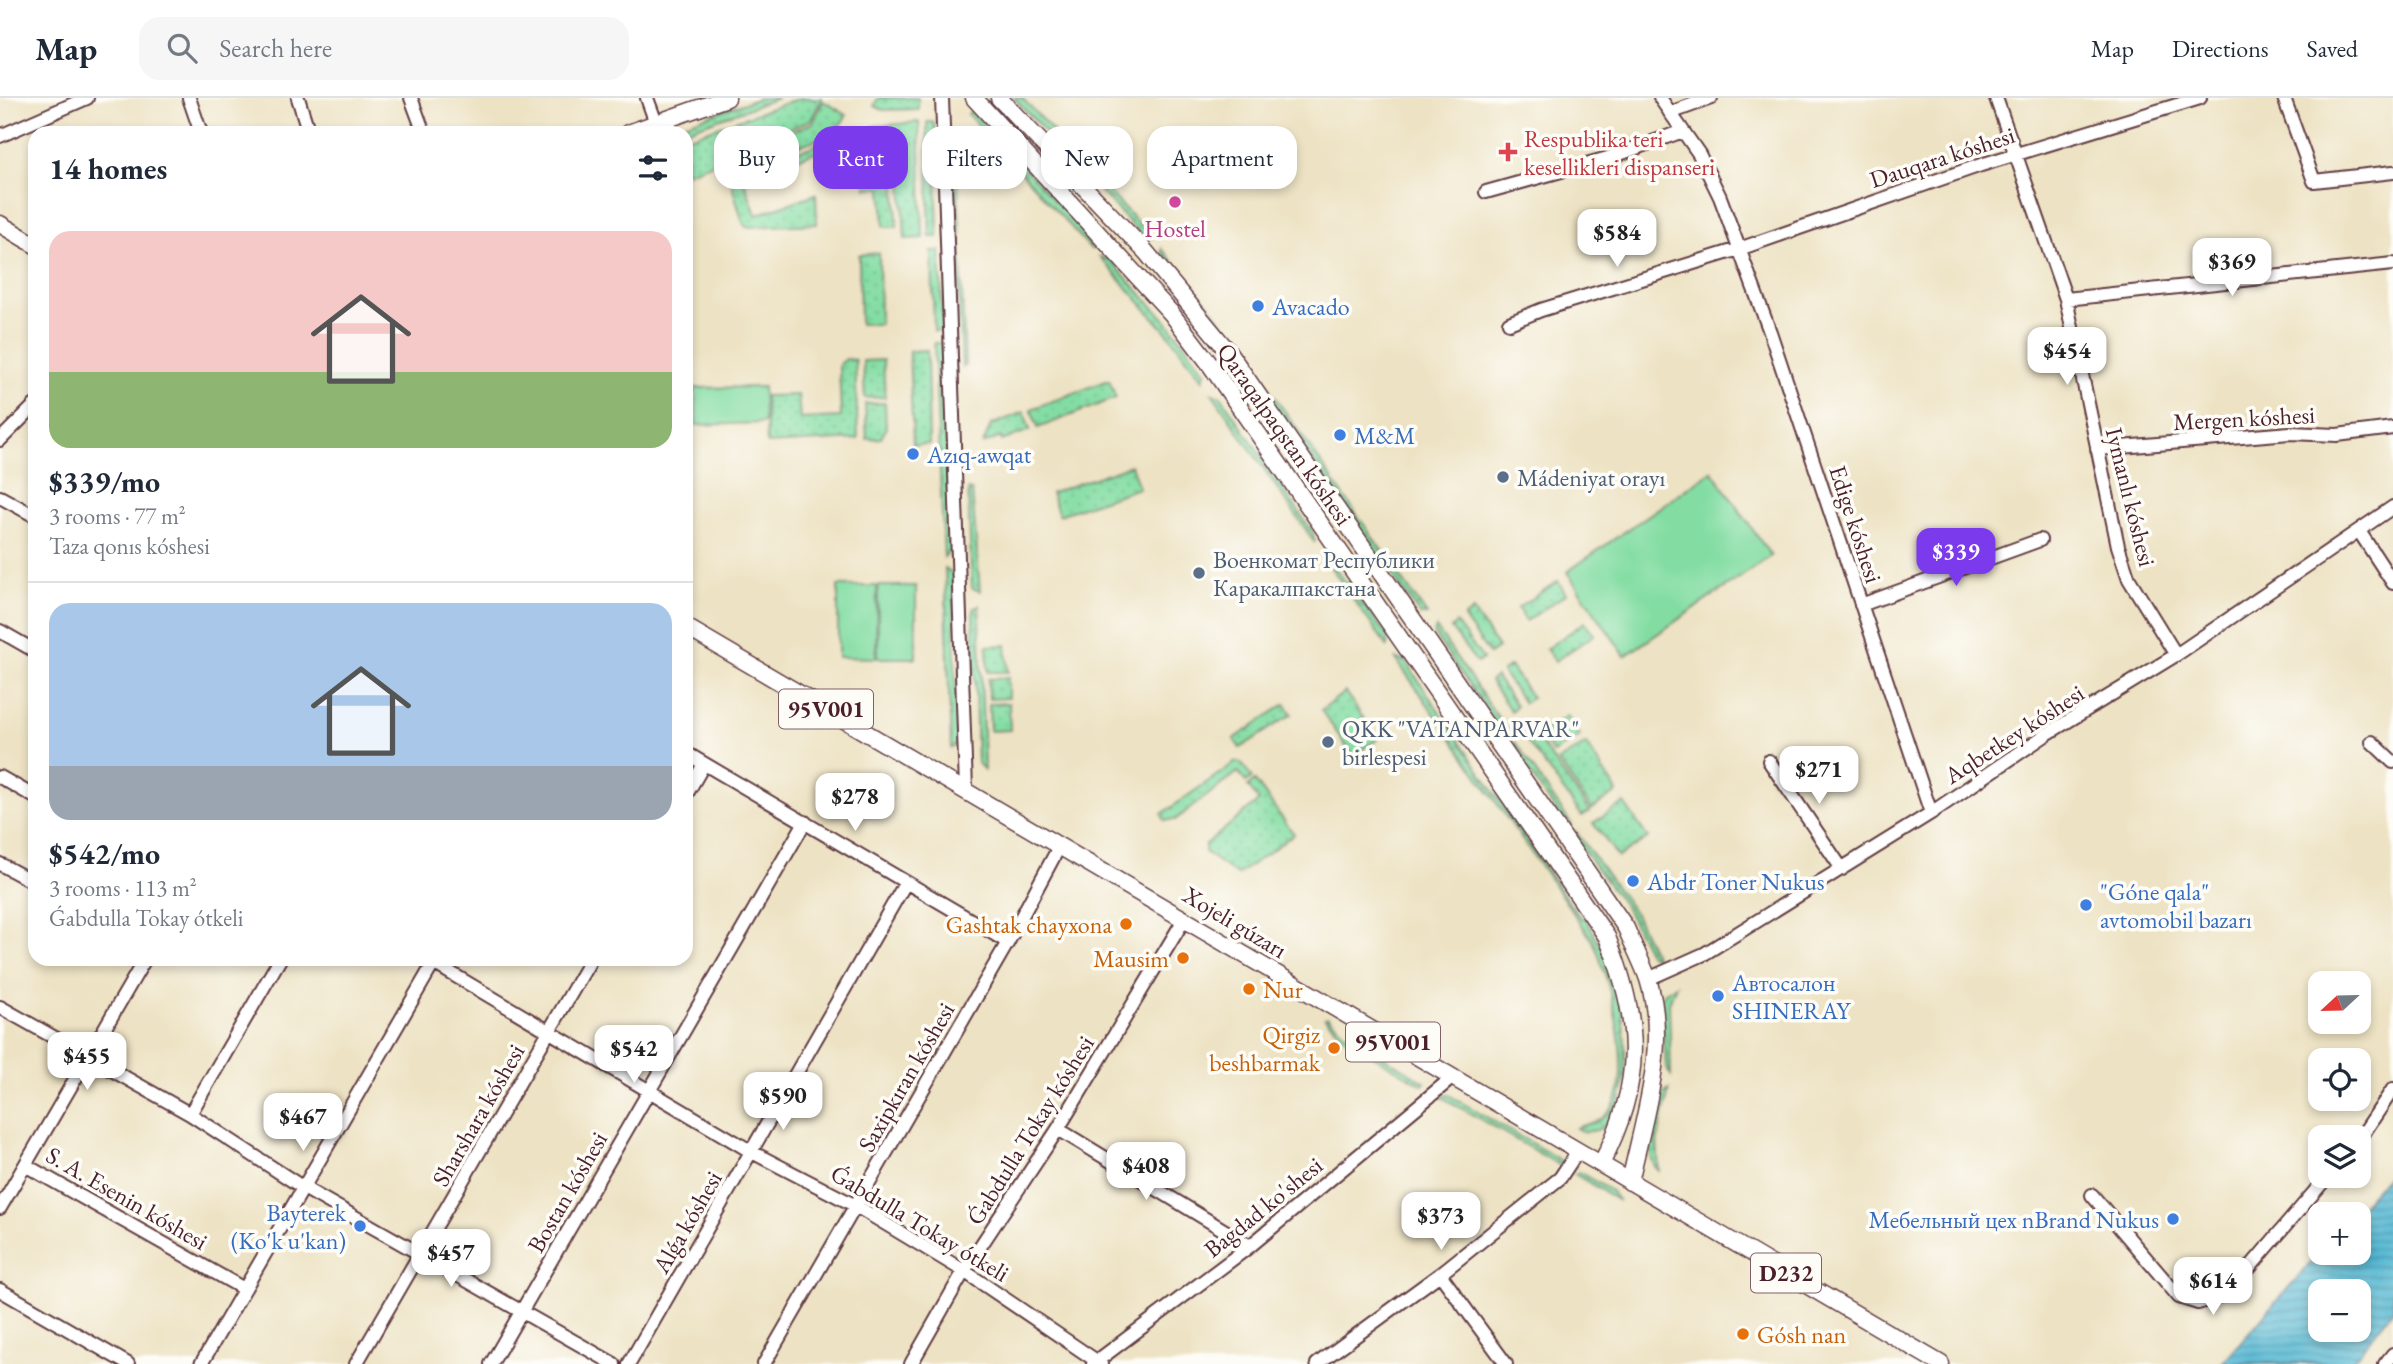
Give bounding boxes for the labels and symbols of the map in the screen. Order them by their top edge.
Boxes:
street label: Dauqara kóshesi [1866,119,2019,195]
place label: Respublika teri kesellikleri dispanseri [1524,123,1715,182]
marker: Respublika teri kesellikleri dispanseri [1498,142,1518,162]
marker: Hostel [1167,194,1183,210]
pin: $584 [1576,209,1658,269]
place label: Hostel [1144,213,1206,244]
pin: $369 [2191,238,2273,298]
place label: Avacado [1271,291,1350,322]
marker: Avacado [1250,298,1266,314]
pin: $454 [2026,328,2108,387]
street label: Qaraqalpaqstan kóshesi [1210,337,1360,531]
street label: Mergen kóshesi [2172,399,2316,437]
place label: M&M [1354,420,1415,451]
street label: Iymanlı kóshesi [2099,424,2163,570]
marker: M&M [1332,427,1348,443]
place label: Azıq-awqat [926,439,1032,470]
marker: Azıq-awqat [905,446,921,462]
street label: Edige kóshesi [1822,461,1890,587]
place label: Mádeniyat orayı [1517,462,1666,493]
marker: Mádeniyat orayı [1495,469,1511,485]
pin: $339 [1915,528,1997,588]
place label: Военкомат Республики Каракалпакстана [1213,544,1435,603]
marker: Военкомат Республики Каракалпакстана [1191,565,1207,581]
street label: Aqbetkey kóshesi [1937,677,2090,791]
road number: 95V001 [779,690,873,729]
place label: QKK "VATANPARVAR" birlespesi [1342,713,1579,772]
marker: QKK "VATANPARVAR" birlespesi [1320,734,1336,750]
pin: $271 [1778,746,1860,806]
pin: $278 [814,774,896,833]
place label: Abdr Toner Nukus [1646,866,1825,897]
marker: Abdr Toner Nukus [1625,873,1641,889]
place label: "Góne qala" avtomobil bazarı [2100,876,2252,935]
street label: Xojeli gúzarı [1177,878,1293,965]
marker: "Góne qala" avtomobil bazarı [2078,897,2094,913]
place label: Gashtak chayxona [946,909,1112,940]
marker: Gashtak chayxona [1118,916,1134,932]
place label: Mausim [1093,943,1169,974]
marker: Mausim [1175,950,1191,966]
place label: Автосалон SHINERAY [1731,967,1851,1026]
north arrow [2308,971,2371,1034]
place label: Nur [1263,974,1303,1005]
marker: Nur [1241,981,1257,997]
marker: Автосалон SHINERAY [1710,988,1726,1004]
street label: Saxipkıran kóshesi [851,997,961,1157]
place label: Qirgiz beshbarmak [1209,1019,1321,1078]
road number: 95V001 [1346,1023,1440,1062]
pin: $542 [593,1026,675,1085]
street label: Ǵabdulla Tokay kóshesi [959,1030,1101,1230]
pin: $455 [46,1032,128,1092]
street label: Sharshara kóshesi [425,1038,531,1192]
marker: Qirgiz beshbarmak [1326,1040,1342,1056]
pin: $590 [742,1072,824,1132]
pin: $467 [262,1094,344,1153]
street label: Bostan kóshesi [520,1126,614,1258]
street label: S. A. Esenin kóshesi [41,1139,213,1257]
pin: $408 [1105,1142,1187,1202]
street label: Bagdad ko'shesi [1197,1150,1329,1264]
street label: Ǵabdulla Tokay ótkeli [825,1157,1015,1289]
street label: Alǵa kóshesi [645,1165,729,1280]
pin: $373 [1400,1192,1482,1252]
place label: Bayterek (Ko'k u'kan) [231,1197,347,1256]
place label: Мебельный цех nBrand Nukus [1869,1204,2159,1235]
marker: Мебельный цех nBrand Nukus [2165,1211,2181,1227]
marker: Bayterek (Ko'k u'kan) [352,1218,368,1234]
pin: $457 [410,1230,492,1289]
road number: D232 [1751,1254,1821,1292]
pin: $614 [2172,1258,2254,1317]
place label: Gósh nan [1757,1319,1847,1350]
marker: Gósh nan [1735,1326,1751,1342]

